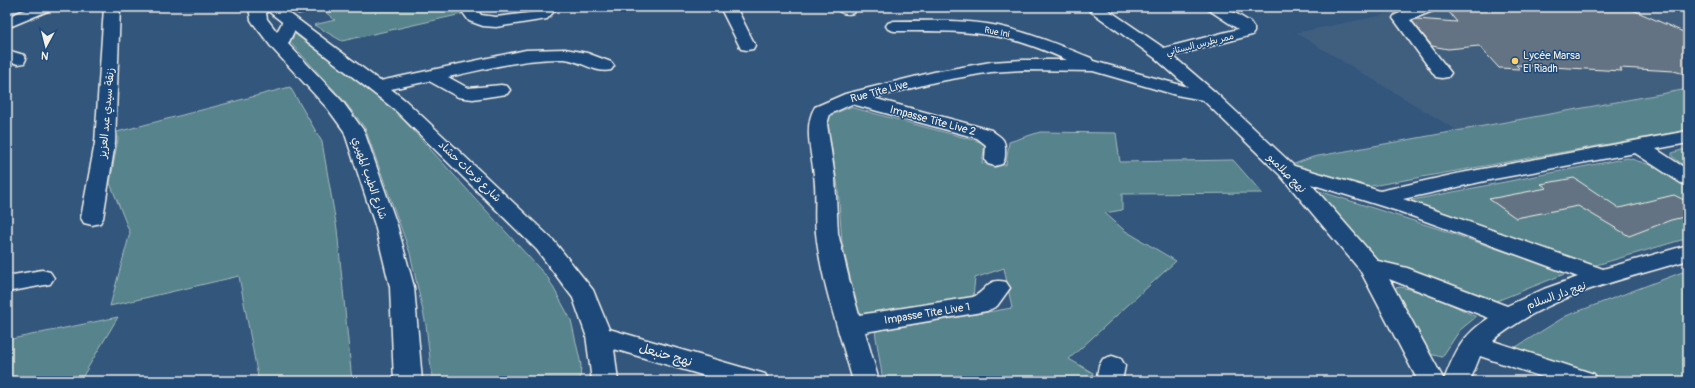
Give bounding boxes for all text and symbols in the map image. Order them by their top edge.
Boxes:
street label: Rue Ini [983,25,1011,40]
north arrow [26,26,66,66]
street label: ممر بطرس البستاني [1165,31,1236,61]
text: N [40,48,49,62]
place label: Lycée Marsa El Riadh [1523,49,1580,75]
marker: Lycée Marsa El Riadh [1510,56,1520,66]
street label: زنقة سيدي عبد العزيز [96,67,119,160]
street label: Rue Tite Live [849,77,910,105]
street label: Impasse Tite Live 2 [888,103,977,138]
street label: شارع الطيب المهيري [347,135,390,222]
street label: شارع فرحات حشاد [434,138,504,206]
street label: نهج صلامبو [1263,150,1309,196]
street label: نهج دار السلام [1524,279,1589,314]
street label: Impasse Tite Live 1 [883,300,971,327]
street label: نهج حنبعل [637,340,694,371]

